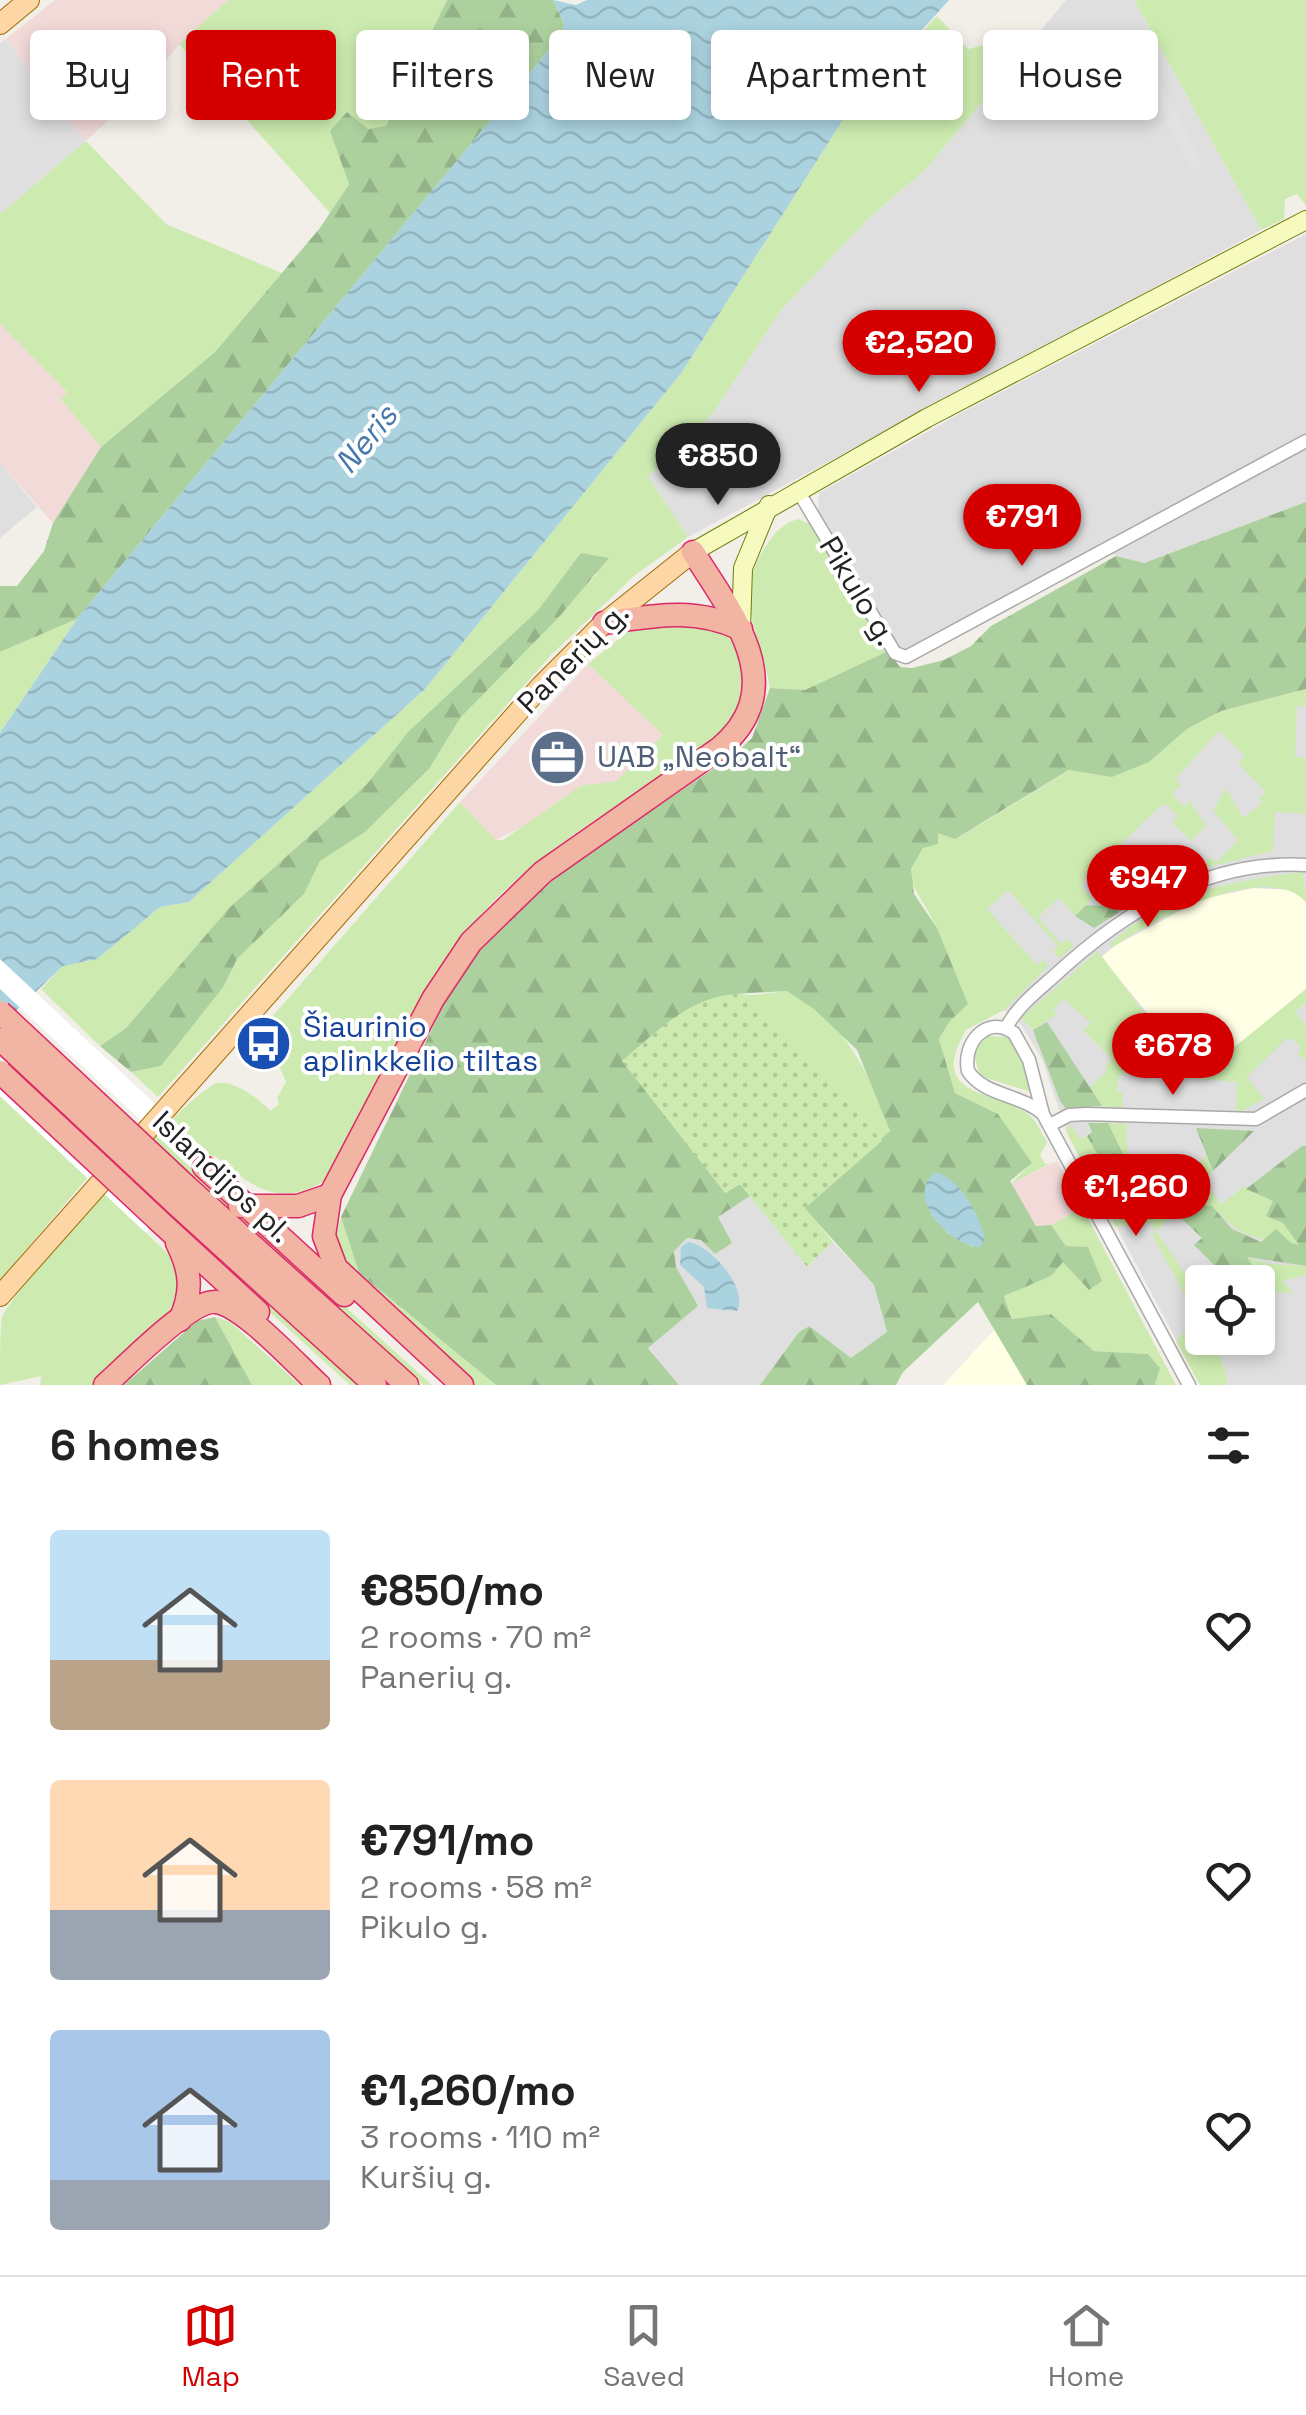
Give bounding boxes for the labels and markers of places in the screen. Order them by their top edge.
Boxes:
pin: €2,520 [838,310,1000,395]
pin: €850 [659,423,777,508]
pin: €791 [963,484,1081,569]
office icon: UAB „Neobalt“ [528,727,588,787]
place label: UAB „Neobalt“ [597,737,802,776]
pin: €947 [1089,845,1207,930]
place label: Šiaurinio aplinkkelio tiltas [303,1007,538,1080]
pin: €678 [1114,1013,1232,1098]
bus stop icon: Šiaurinio aplinkkelio tiltas [234,1014,294,1074]
pin: €1,260 [1055,1154,1217,1239]

